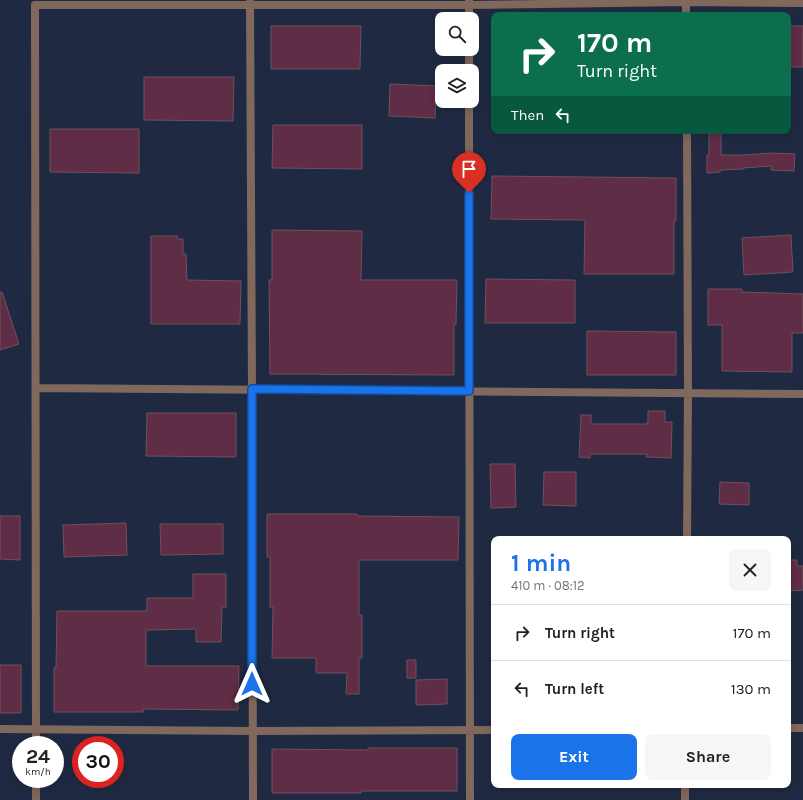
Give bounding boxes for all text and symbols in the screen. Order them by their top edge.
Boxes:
map controls [435,12,479,108]
button: search [435,12,479,56]
text: 170 m [577,26,652,59]
icon: right [511,28,563,80]
text: Turn right [577,60,657,82]
button: layers [435,64,479,108]
icon: left [552,104,574,126]
text: Then [511,106,544,124]
pin [452,152,486,193]
icon: arrive [458,158,480,180]
text: 1 min [511,549,571,577]
button: close [729,549,771,591]
text: 410 m · 08:12 [511,578,585,593]
icon: right [511,622,533,644]
text: Turn right [545,624,615,642]
text: 170 m [733,624,771,642]
position arrow [231,663,273,705]
icon: left [511,678,533,700]
text: Turn left [545,680,604,698]
text: 130 m [731,680,771,698]
button: Exit [511,734,637,780]
button: Share [645,734,771,780]
speed limit sign: 30 [72,736,124,788]
text: 24 [26,745,50,768]
text: km/h [25,766,51,778]

